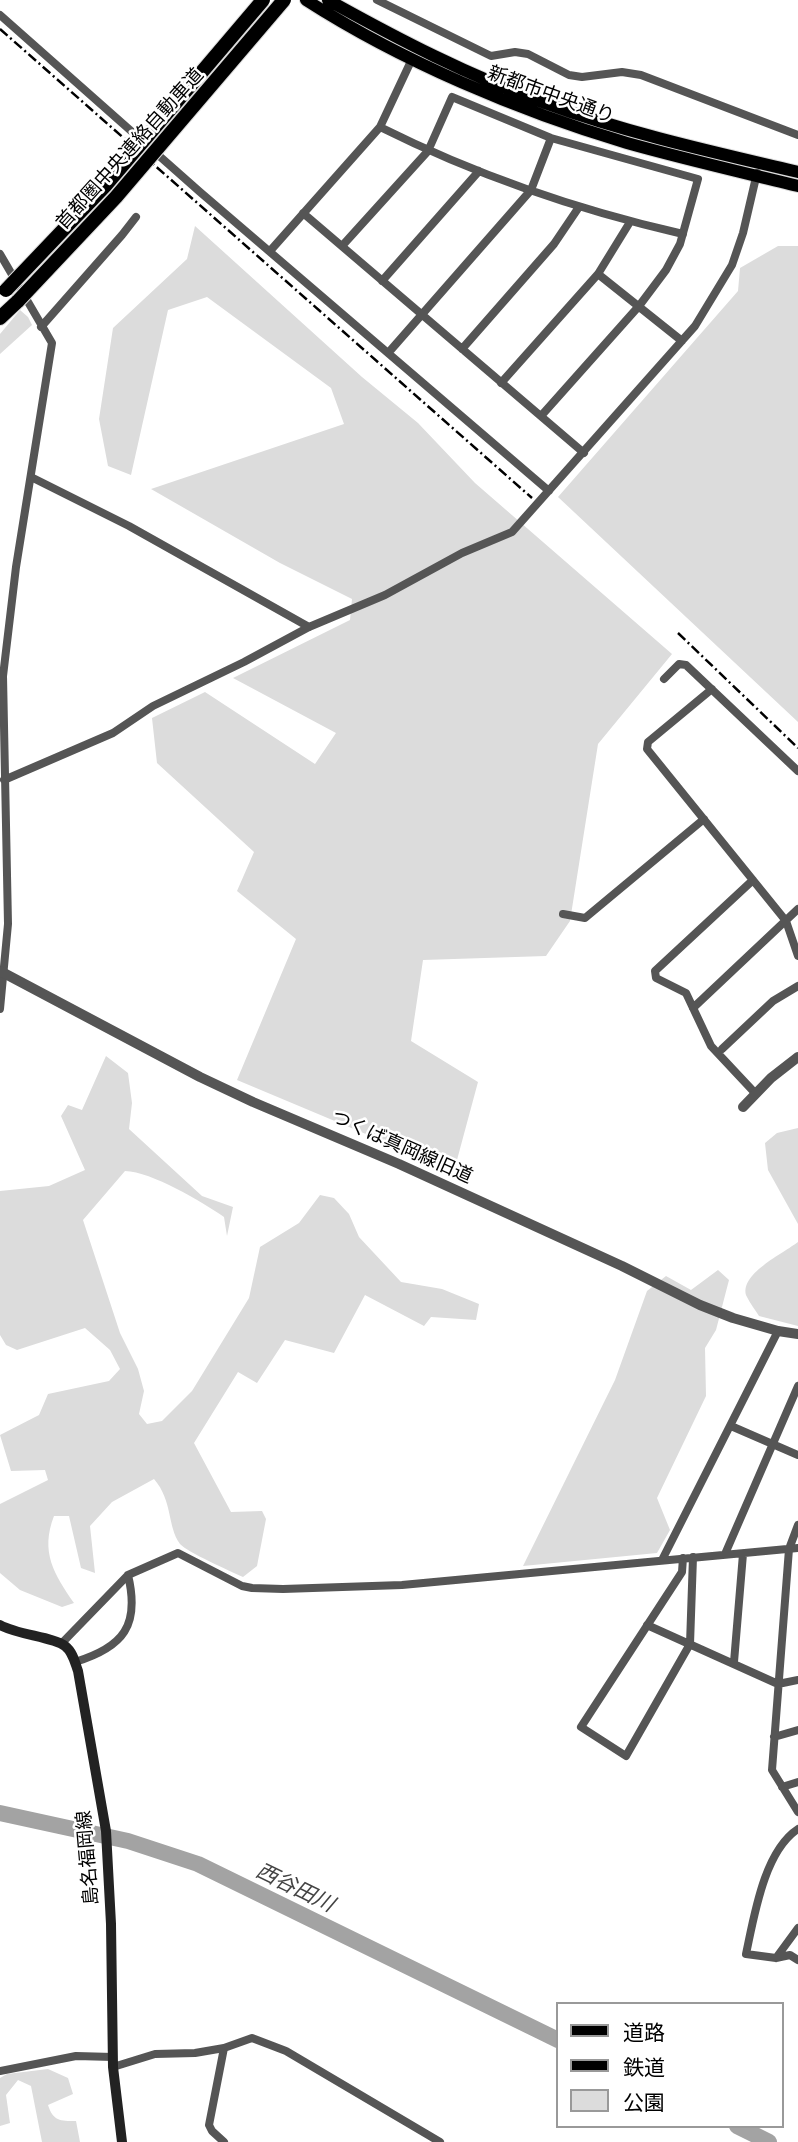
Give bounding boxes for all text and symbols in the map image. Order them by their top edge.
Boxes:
street label: 新都市中央通り [485,62,617,128]
street label: 首都圏中央連絡自動車道 [52,64,208,234]
street label: つくば真岡線旧道 [328,1106,476,1188]
street label: 島名福岡線 [73,1810,103,1906]
water label: 西谷田川 [252,1858,338,1918]
legend [556,2002,784,2128]
text: 道路 [623,2019,665,2045]
text: 鉄道 [623,2054,665,2080]
text: 公園 [623,2089,665,2115]

